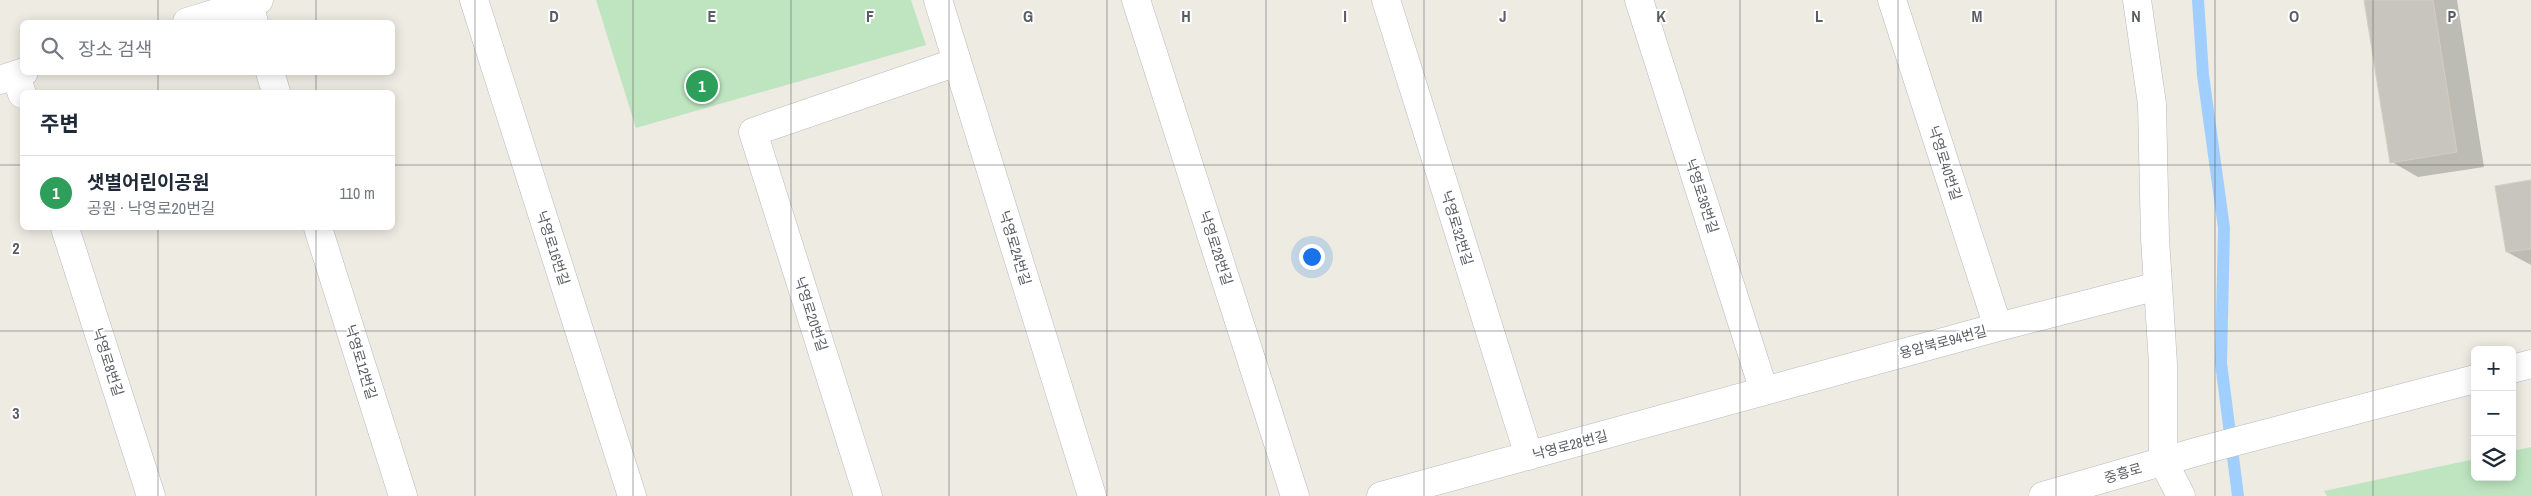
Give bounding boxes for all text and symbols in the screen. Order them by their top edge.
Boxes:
text: D [549,5,559,27]
text: E [708,5,717,27]
text: F [866,5,874,27]
text: G [1023,5,1033,27]
text: H [1181,5,1191,27]
text: I [1343,5,1347,27]
text: J [1499,5,1507,27]
text: K [1656,5,1666,27]
text: L [1815,5,1823,27]
text: M [1972,5,1983,27]
text: N [2131,5,2141,27]
text: O [2289,5,2299,27]
text: P [2448,5,2457,27]
search box [20,20,395,75]
icon: search [38,34,66,62]
text: 장소 검색 [78,36,152,62]
pin: 1 [686,67,718,105]
text: 주변 [40,109,79,138]
street label: 낙영로40번길 [1925,124,1965,202]
street label: 낙영로36번길 [1682,157,1722,235]
text: 샛별어린이공원 [87,169,209,195]
text: 1 [52,182,60,204]
text: 110 m [339,182,375,204]
street label: 낙영로32번길 [1437,188,1477,268]
text: 공원 · 낙영로20번길 [87,197,216,219]
street label: 낙영로24번길 [995,208,1035,288]
street label: 낙영로16번길 [533,209,573,287]
street label: 낙영로28번길 [1196,209,1236,287]
text: 2 [12,237,20,259]
your location [1299,244,1325,270]
street label: 낙영로20번길 [791,275,831,353]
street label: 낙영로12번길 [341,322,381,402]
street label: 용암북로94번길 [1897,322,1989,362]
street label: 낙영로8번길 [89,326,127,398]
map controls [2471,346,2516,481]
button: + [2471,346,2516,391]
button: − [2471,391,2516,436]
text: 3 [12,402,20,424]
street label: 낙영로28번길 [1530,426,1610,464]
button: layers [2471,436,2516,481]
street label: 중흥로 [2102,459,2144,487]

